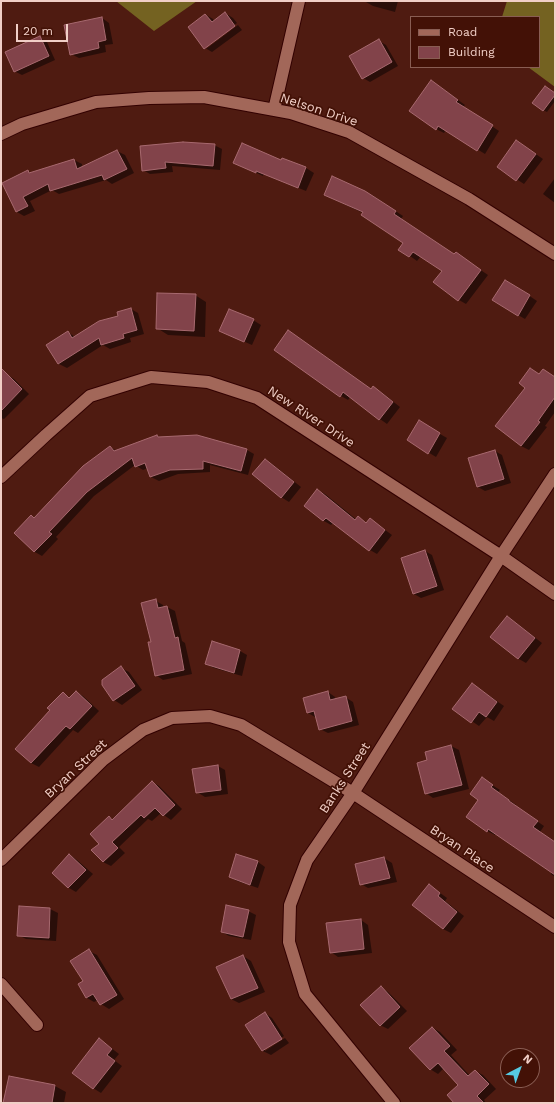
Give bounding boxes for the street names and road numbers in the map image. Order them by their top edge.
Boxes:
street label: Nelson Drive [278,90,360,130]
street label: New River Drive [265,383,357,451]
street label: Bryan Street [42,736,110,802]
street label: Banks Street [316,740,374,816]
street label: Bryan Place [427,822,497,876]

